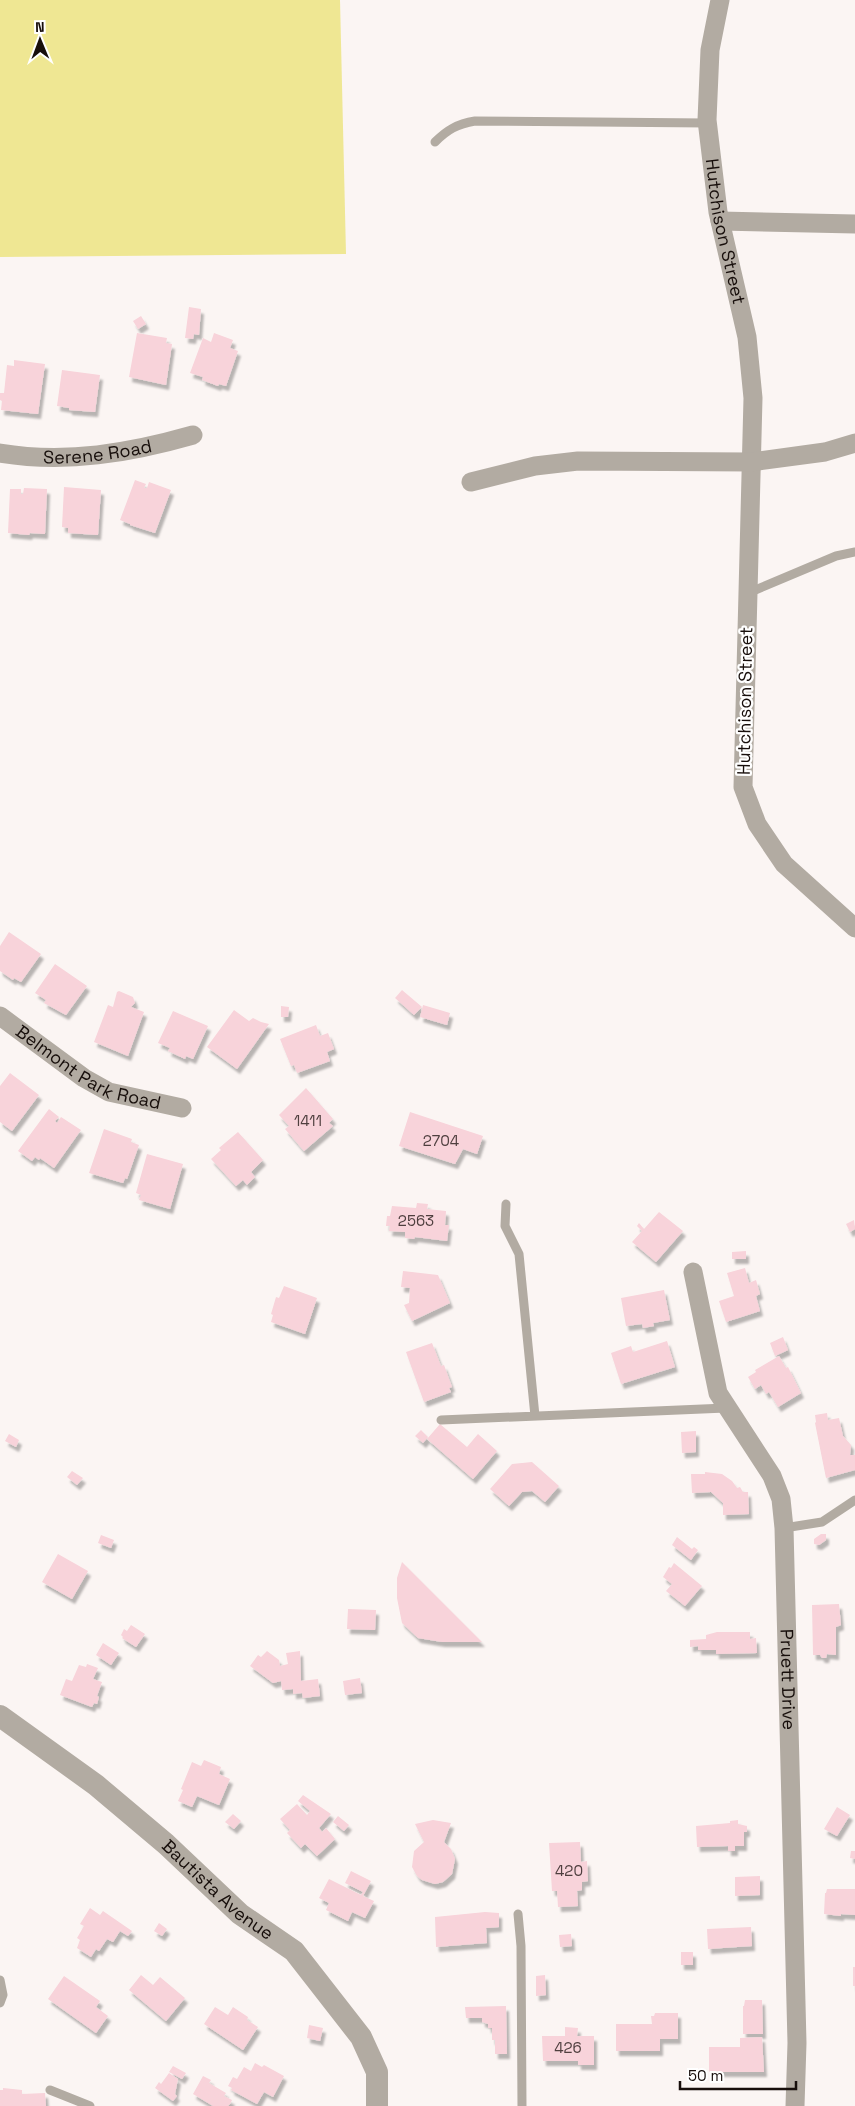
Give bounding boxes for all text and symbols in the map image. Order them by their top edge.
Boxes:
north arrow [15,15,65,65]
text: N [35,18,45,36]
street label: Hutchison Street [701,157,751,307]
street label: Serene Road [43,434,154,468]
street label: Hutchison Street [732,627,757,775]
street label: Belmont Park Road [11,1020,163,1114]
house number: 1411 [294,1111,322,1130]
house number: 2704 [423,1131,459,1150]
house number: 2563 [398,1211,434,1230]
street label: Pruett Drive [776,1629,801,1730]
street label: Bautista Avenue [157,1834,278,1945]
house number: 420 [555,1861,583,1880]
house number: 426 [554,2038,582,2057]
scale bar [680,2058,796,2090]
text: 50 m [688,2066,723,2085]

